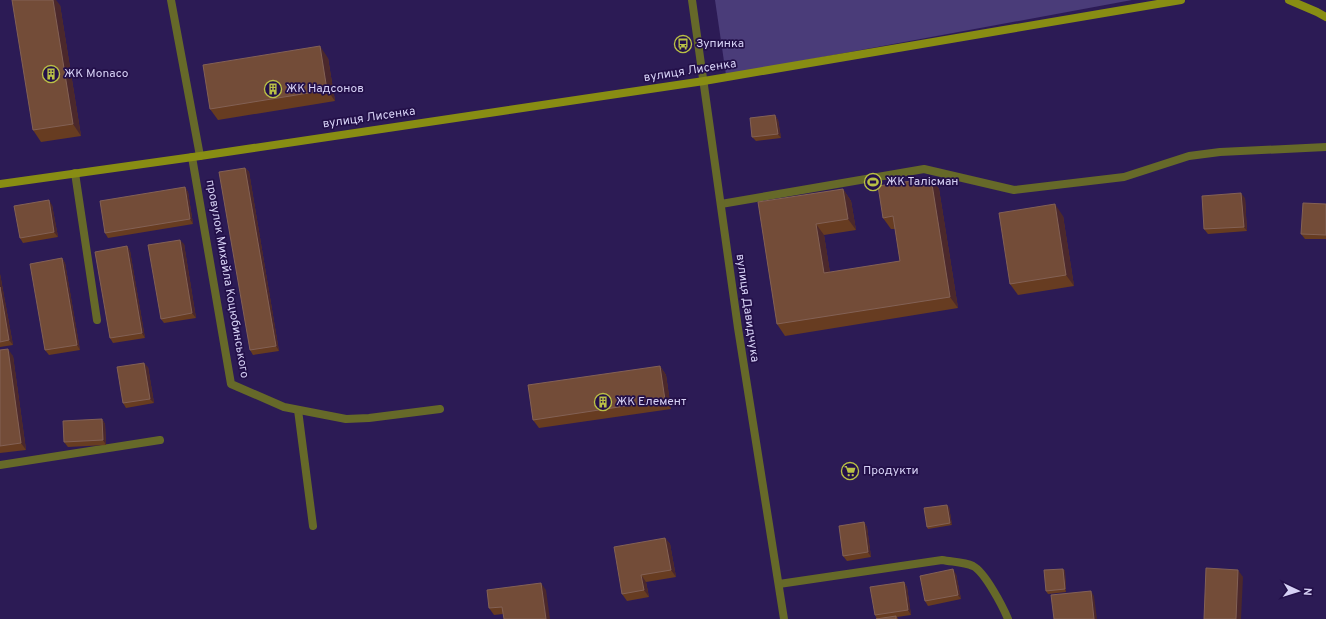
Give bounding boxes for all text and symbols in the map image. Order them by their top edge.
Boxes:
bus stop icon: Зупинка [673,34,693,54]
place label: Зупинка [696,36,744,52]
street label: вулиця Лисенка [643,56,737,86]
building icon: ЖК Monaco [41,64,61,84]
place label: ЖК Monaco [64,66,129,82]
building icon: ЖК Надсонов [263,79,283,99]
place label: ЖК Надсонов [286,81,364,97]
street label: вулиця Лисенка [322,104,416,132]
sports icon: ЖК Талiсман [863,172,883,192]
place label: ЖК Талiсман [886,174,958,190]
street label: провулок Михайла Коцюбинського [202,179,252,380]
street label: вулиця Давидчука [731,253,763,363]
building icon: ЖК Елемент [593,392,613,412]
place label: ЖК Елемент [616,394,687,410]
supermarket icon: Продукти [840,461,860,481]
place label: Продукти [863,463,919,479]
north arrow [1278,571,1318,611]
text: N [1300,587,1314,596]

